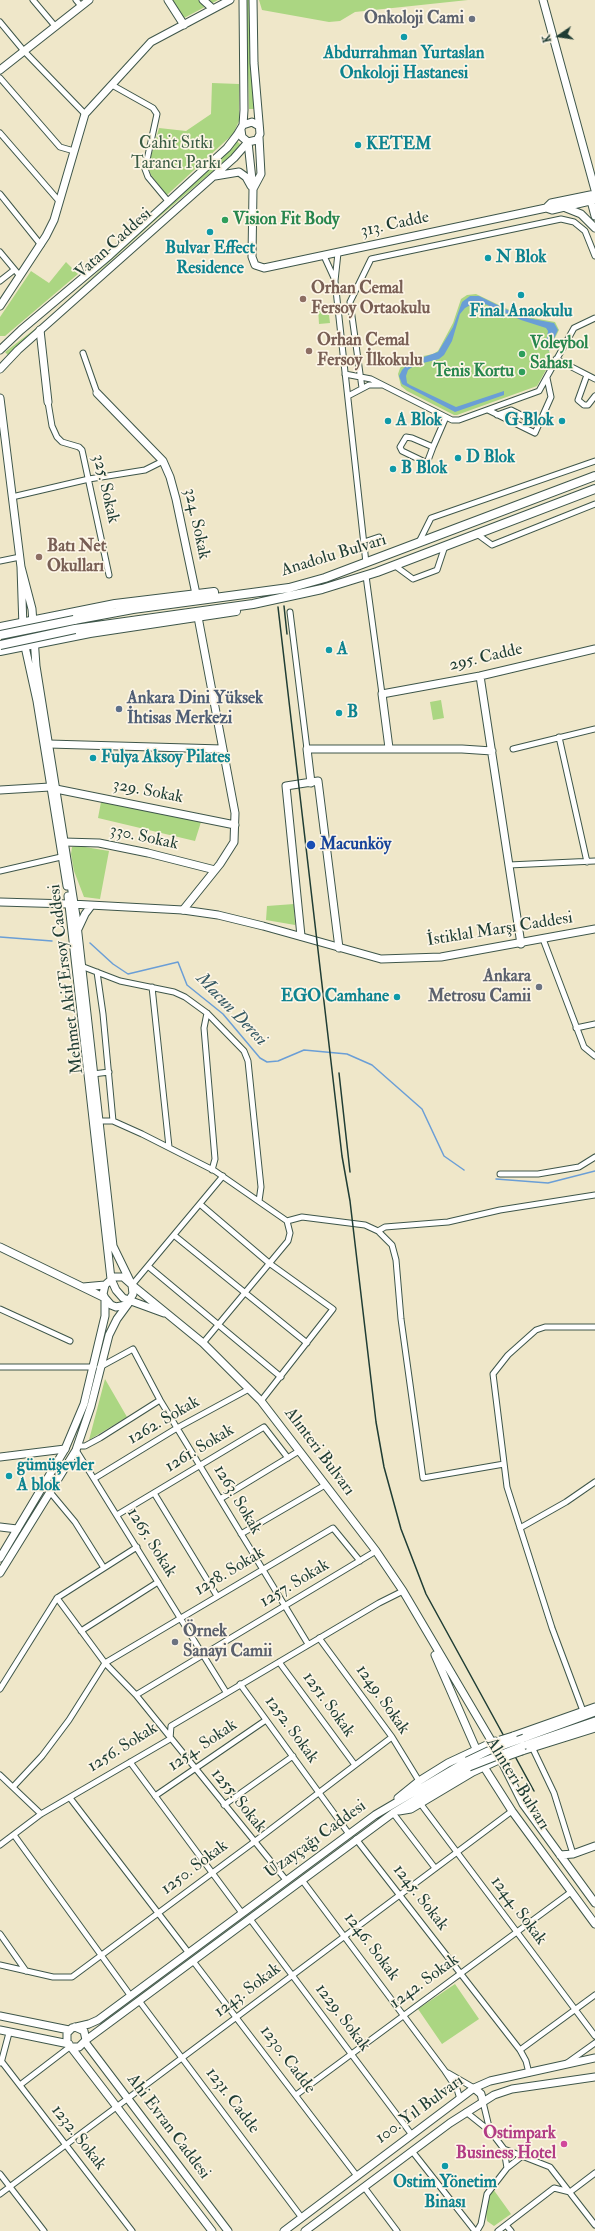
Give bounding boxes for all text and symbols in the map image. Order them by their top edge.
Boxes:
place label: Onkoloji Cami [364,9,464,29]
marker: Onkoloji Cami [467,14,477,24]
north arrow [539,16,579,56]
marker: Abdurrahman Yurtaslan Onkoloji Hastanesi [399,32,409,42]
text: K [540,34,554,44]
place label: Abdurrahman Yurtaslan Onkoloji Hastanesi [323,44,485,84]
park label: Cahit Sıtkı Tarancı Parkı [131,134,221,174]
place label: KETEM [366,135,431,155]
marker: KETEM [353,140,363,150]
street label: Vatan Caddesi [72,204,156,284]
street label: 313. Cadde [359,208,431,242]
place label: Vision Fit Body [233,210,339,230]
marker: Vision Fit Body [220,215,230,225]
marker: Bulvar Effect Residence [205,227,215,237]
place label: Bulvar Effect Residence [165,239,255,279]
place label: N Blok [496,248,546,268]
marker: N Blok [483,253,493,263]
place label: Orhan Cemal Fersoy Ortaokulu [311,279,430,319]
marker: Final Anaokulu [516,290,526,300]
marker: Orhan Cemal Fersoy Ortaokulu [298,294,308,304]
place label: Final Anaokulu [469,302,573,322]
place label: Orhan Cemal Fersoy İlkokulu [317,331,423,371]
place label: Voleybol Sahası [530,334,588,374]
marker: Orhan Cemal Fersoy İlkokulu [304,346,314,356]
marker: Voleybol Sahası [517,349,527,359]
place label: Tenis Kortu [433,362,514,382]
marker: Tenis Kortu [517,367,527,377]
place label: A Blok [396,411,442,431]
place label: G Blok [505,411,554,431]
marker: A Blok [383,416,393,426]
marker: G Blok [557,416,567,426]
place label: D Blok [466,448,515,468]
street label: 325. Sokak [87,453,123,525]
marker: D Blok [453,453,463,463]
place label: B Blok [401,459,447,479]
marker: B Blok [388,464,398,474]
street label: 324. Sokak [179,487,213,561]
street label: Anadolu Bulvarı [279,530,389,582]
place label: Batı Net Okulları [47,537,106,577]
marker: Batı Net Okulları [34,552,44,562]
place label: A [337,640,348,660]
street label: 295. Cadde [447,640,525,676]
marker: A [324,645,334,655]
place label: Ankara Dini Yüksek İhtisas Merkezi [127,689,263,729]
place label: B [347,703,358,723]
marker: Ankara Dini Yüksek İhtisas Merkezi [114,704,124,714]
marker: B [334,708,344,718]
place label: Fulya Aksoy Pilates [101,748,230,768]
marker: Fulya Aksoy Pilates [88,753,98,763]
street label: 329. Sokak [111,775,185,809]
street label: 330. Sokak [108,821,180,855]
place label: Macunköy [320,835,391,855]
marker: Macunköy [305,839,317,851]
street label: Mehmet Akif Ersoy Caddesi [45,883,89,1075]
street label: İstiklal Marşı Caddesi [426,908,574,952]
place label: Ankara Metrosu Camii [428,967,531,1007]
water label: Macun Deresi [191,969,271,1051]
marker: Ankara Metrosu Camii [534,982,544,992]
place label: EGO Camhane [281,987,389,1007]
marker: EGO Camhane [392,992,402,1002]
street label: 1262. Sokak [125,1392,203,1450]
street label: Alınteri Bulvarı [279,1404,359,1500]
street label: 1261. Sokak [162,1420,238,1478]
place label: gümüşevler A blok [17,1456,94,1496]
street label: 1263. Sokak [208,1462,266,1538]
marker: gümüşevler A blok [4,1471,14,1481]
street label: 1265. Sokak [122,1505,180,1581]
street label: 1258. Sokak [191,1543,269,1601]
street label: 1257. Sokak [257,1555,333,1613]
place label: Örnek Sanayi Camii [183,1622,272,1662]
marker: Örnek Sanayi Camii [170,1637,180,1647]
street label: 1249. Sokak [351,1661,413,1739]
street label: 1251. Sokak [297,1668,359,1742]
street label: 1252. Sokak [260,1692,322,1768]
street label: 1254. Sokak [165,1716,241,1776]
street label: 1256. Sokak [84,1719,162,1777]
street label: Alınteri Bulvarı [481,1734,553,1834]
street label: 1255. Sokak [206,1765,270,1837]
street label: Uzayçağı Caddesi [261,1796,371,1884]
street label: 1250. Sokak [158,1836,232,1900]
street label: 1245. Sokak [388,1861,452,1935]
street label: 1244. Sokak [485,1873,551,1949]
street label: 1246. Sokak [339,1909,403,1985]
street label: 1242. Sokak [387,1950,463,2014]
street label: 1243. Sokak [211,1959,285,2023]
street label: 1229. Sokak [310,1980,374,2056]
street label: 1230. Cadde [255,2022,319,2098]
street label: 1231. Cadde [201,2064,263,2138]
street label: Ahi Evran Caddesi [122,2070,214,2184]
street label: 100. Yıl Bulvarı [372,2071,468,2149]
street label: 1232. Sokak [46,2101,110,2175]
place label: Ostimpark Business Hotel [456,2124,556,2164]
marker: Ostimpark Business Hotel [559,2139,569,2149]
marker: Ostim Yönetim Binası [440,2161,450,2171]
place label: Ostim Yönetim Binası [393,2173,497,2213]

